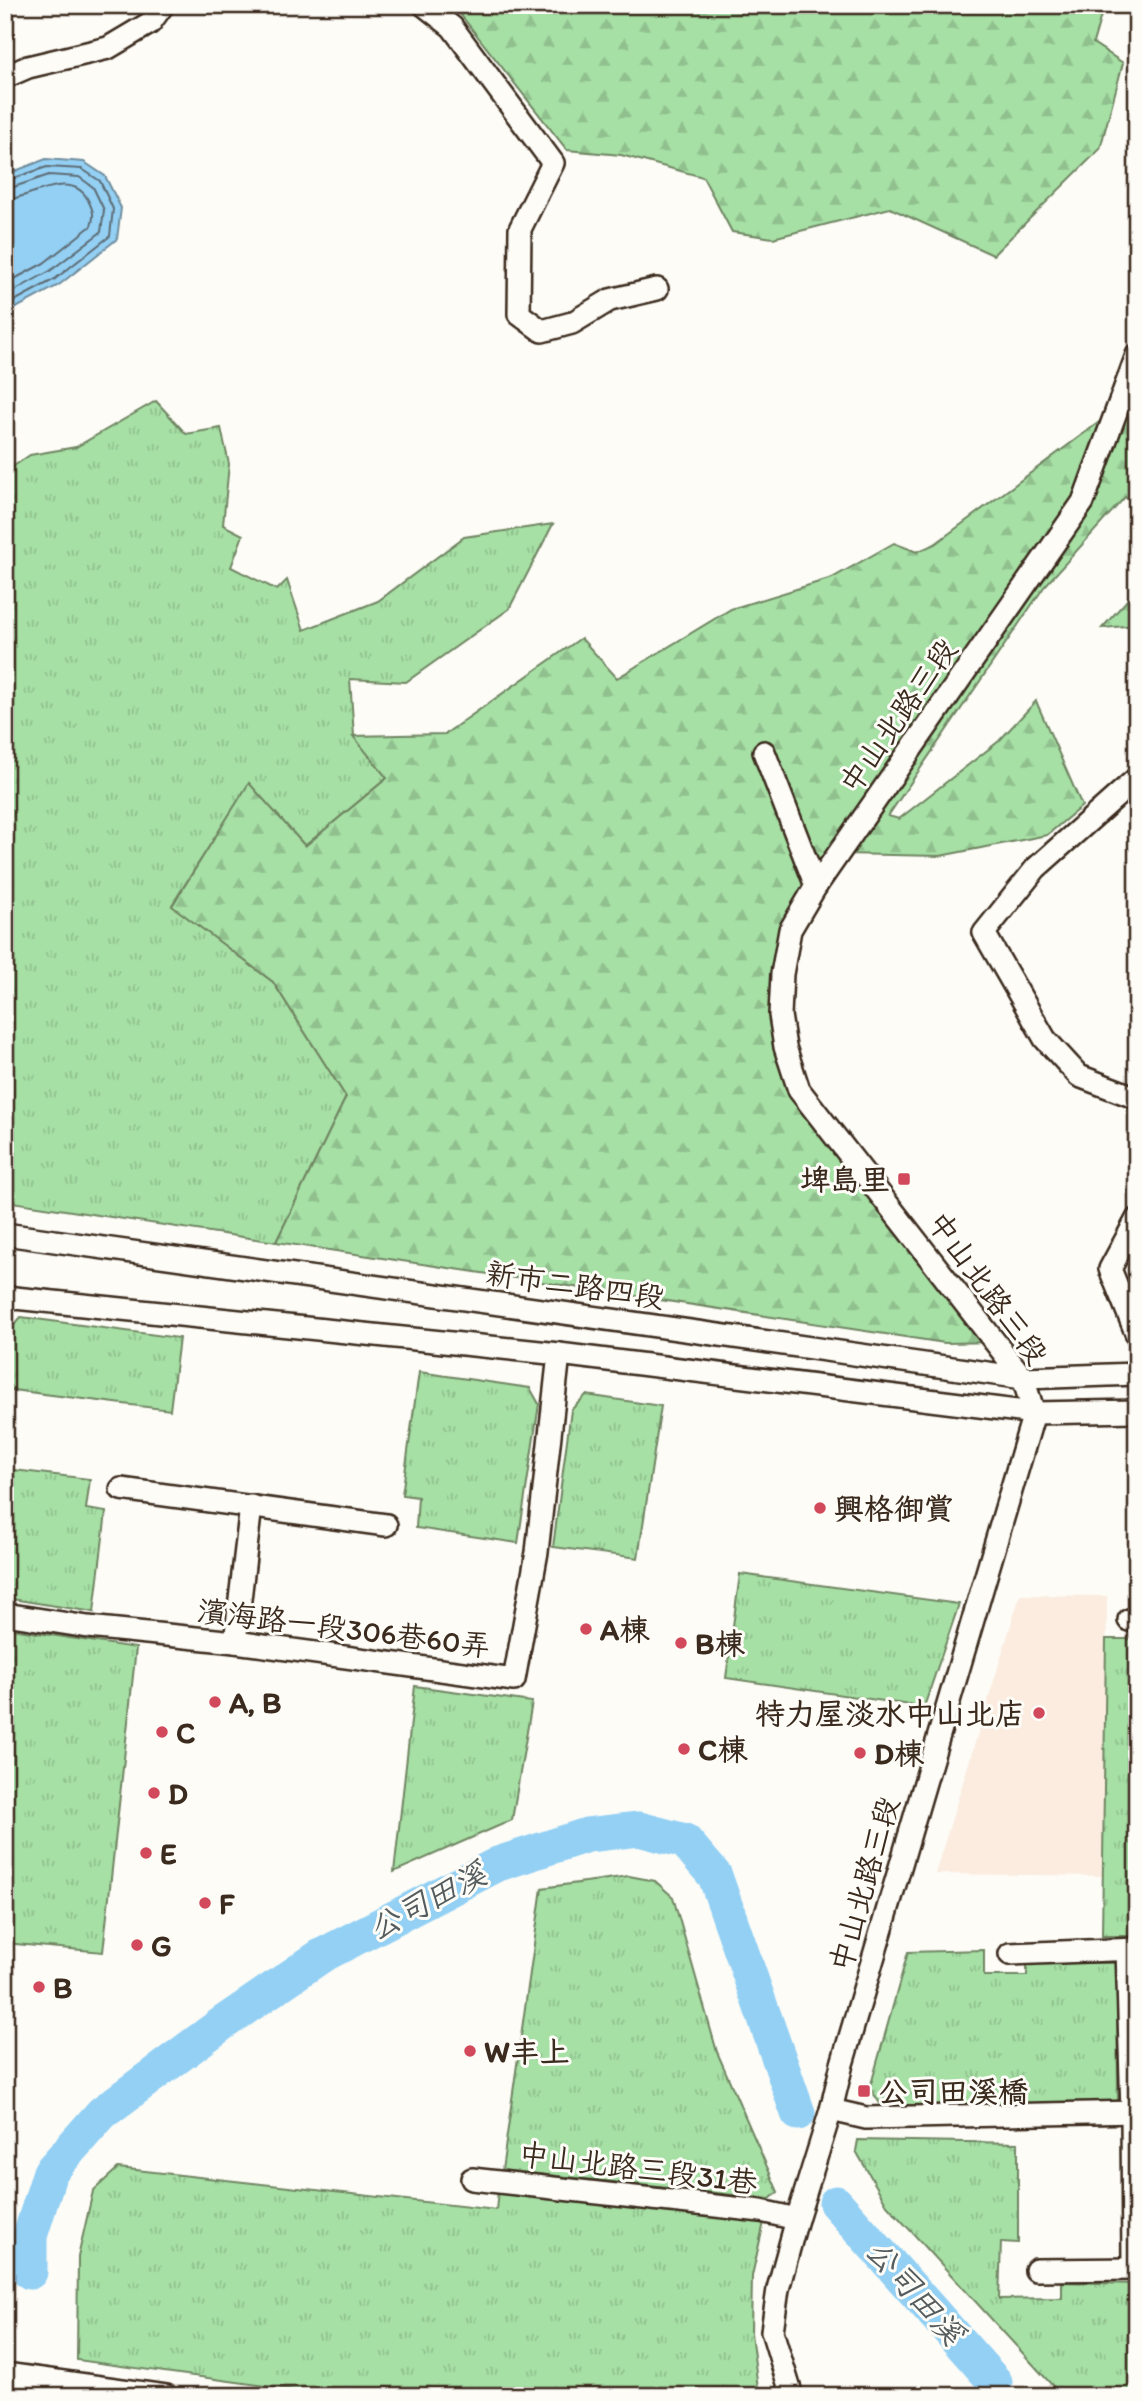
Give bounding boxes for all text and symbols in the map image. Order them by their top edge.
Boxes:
street label: 中山北路三段 [831,632,965,800]
place label: 埤島里 [800,1161,890,1198]
marker: 埤島里 [896,1171,912,1187]
street label: 中山北路三段 [920,1204,1056,1372]
street label: 新市二路四段 [483,1254,667,1316]
place label: 興格御賞 [834,1490,954,1527]
marker: 興格御賞 [812,1500,828,1516]
street label: 濱海路一段306巷60弄 [195,1592,493,1664]
place label: A棟 [599,1611,650,1648]
marker: A棟 [578,1621,594,1637]
place label: B棟 [695,1625,745,1662]
marker: B棟 [673,1635,689,1651]
place label: A, B [228,1684,281,1721]
marker: A, B [207,1694,223,1710]
place label: 特力屋淡水中山北店 [755,1695,1025,1732]
marker: 特力屋淡水中山北店 [1031,1705,1047,1721]
place label: C [176,1714,195,1751]
marker: C [154,1724,170,1740]
place label: C棟 [698,1731,748,1768]
place label: D棟 [874,1735,925,1772]
marker: C棟 [676,1741,692,1757]
marker: D棟 [852,1745,868,1761]
place label: D [168,1775,188,1812]
marker: D [146,1785,162,1801]
street label: 中山北路三段 [821,1792,907,1976]
place label: E [160,1835,177,1872]
marker: E [138,1845,154,1861]
water label: 公司田溪 [362,1853,494,1948]
place label: F [219,1885,235,1922]
marker: F [197,1895,213,1911]
place label: G [151,1927,172,1964]
marker: G [129,1937,145,1953]
place label: B [53,1969,72,2006]
marker: B [31,1979,47,1995]
place label: W丰上 [484,2033,570,2070]
marker: W丰上 [462,2043,478,2059]
place label: 公司田溪橋 [878,2073,1028,2110]
marker: 公司田溪橋 [856,2083,872,2099]
street label: 中山北路三段31巷 [517,2135,759,2201]
water label: 公司田溪 [858,2232,973,2354]

